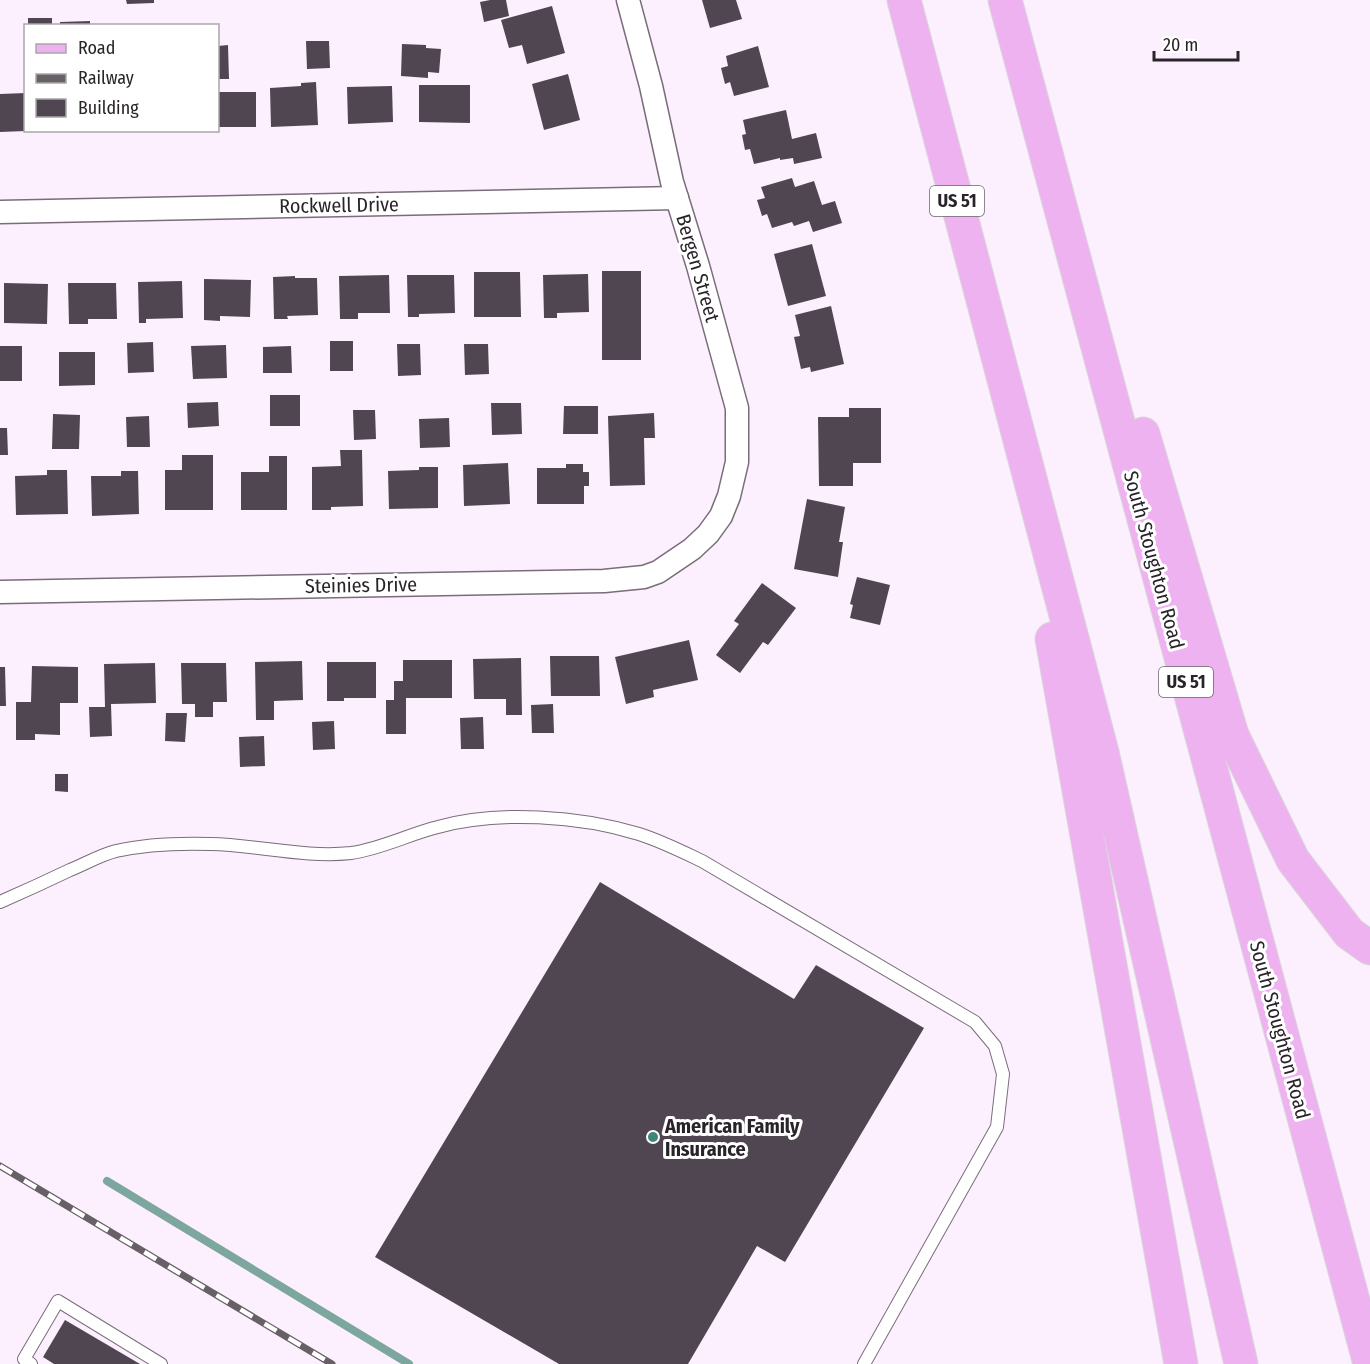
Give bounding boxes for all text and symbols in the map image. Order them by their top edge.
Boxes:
legend [24,24,219,132]
scale bar [1154,24,1238,62]
text: 20 m [1163,34,1198,56]
text: Road [78,37,115,59]
text: Railway [78,67,134,89]
text: Building [78,97,139,119]
road number: US 51 [930,186,984,216]
street label: Rockwell Drive [279,192,399,218]
street label: Bergen Street [671,211,725,325]
street label: South Stoughton Road [1119,468,1189,652]
street label: Steinies Drive [305,572,417,598]
road number: US 51 [1159,667,1213,697]
street label: South Stoughton Road [1245,938,1315,1122]
place label: American Family Insurance [664,1114,800,1161]
marker: American Family Insurance [646,1130,660,1144]

